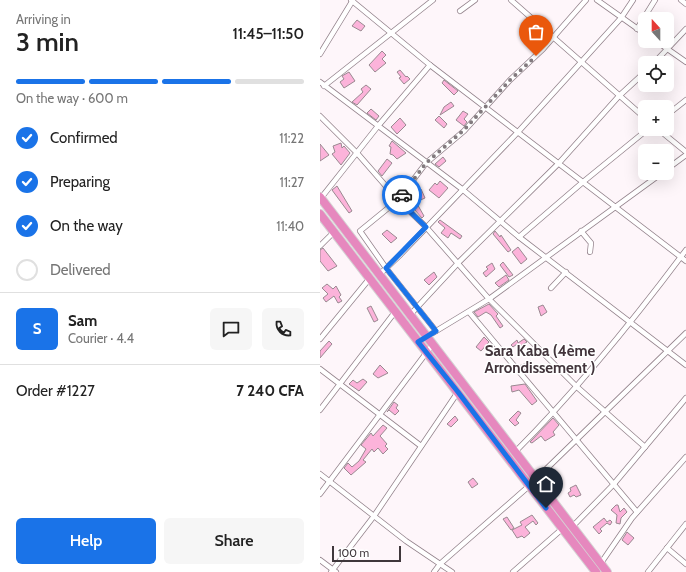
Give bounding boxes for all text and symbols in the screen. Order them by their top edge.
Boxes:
text: Arriving in [16,11,71,27]
north arrow [638,12,674,48]
map controls [638,12,674,180]
pin [519,15,553,56]
icon: bag [525,21,547,43]
text: 11:45–11:50 [232,25,304,43]
text: 3 min [16,26,79,58]
button: locate [638,56,674,92]
text: On the way · 600 m [16,90,128,106]
button: + [638,100,674,136]
icon: check [16,127,38,149]
text: Confirmed [50,129,118,147]
text: 11:22 [279,130,304,146]
button: − [638,144,674,180]
icon: check [16,171,38,193]
text: Preparing [50,173,110,191]
text: 11:27 [279,174,304,190]
courier [382,175,422,215]
icon: car [391,184,413,206]
icon: check [16,215,38,237]
text: On the way [50,217,123,235]
text: 11:40 [276,218,304,234]
text: Delivered [50,261,111,279]
button: chat [210,308,252,350]
button: phone [262,308,304,350]
text: Sam [68,312,97,330]
text: S [33,320,41,338]
text: Courier · 4.4 [68,330,134,346]
district label: Sara Kaba (4ème Arrondissement ) [485,342,596,377]
text: Order #1227 [16,382,95,400]
text: 7 240 CFA [236,382,304,400]
pin [529,467,563,508]
icon: home [535,473,557,495]
button: Help [16,518,156,564]
button: Share [164,518,304,564]
scale bar [332,544,401,563]
text: 100 m [338,546,369,560]

